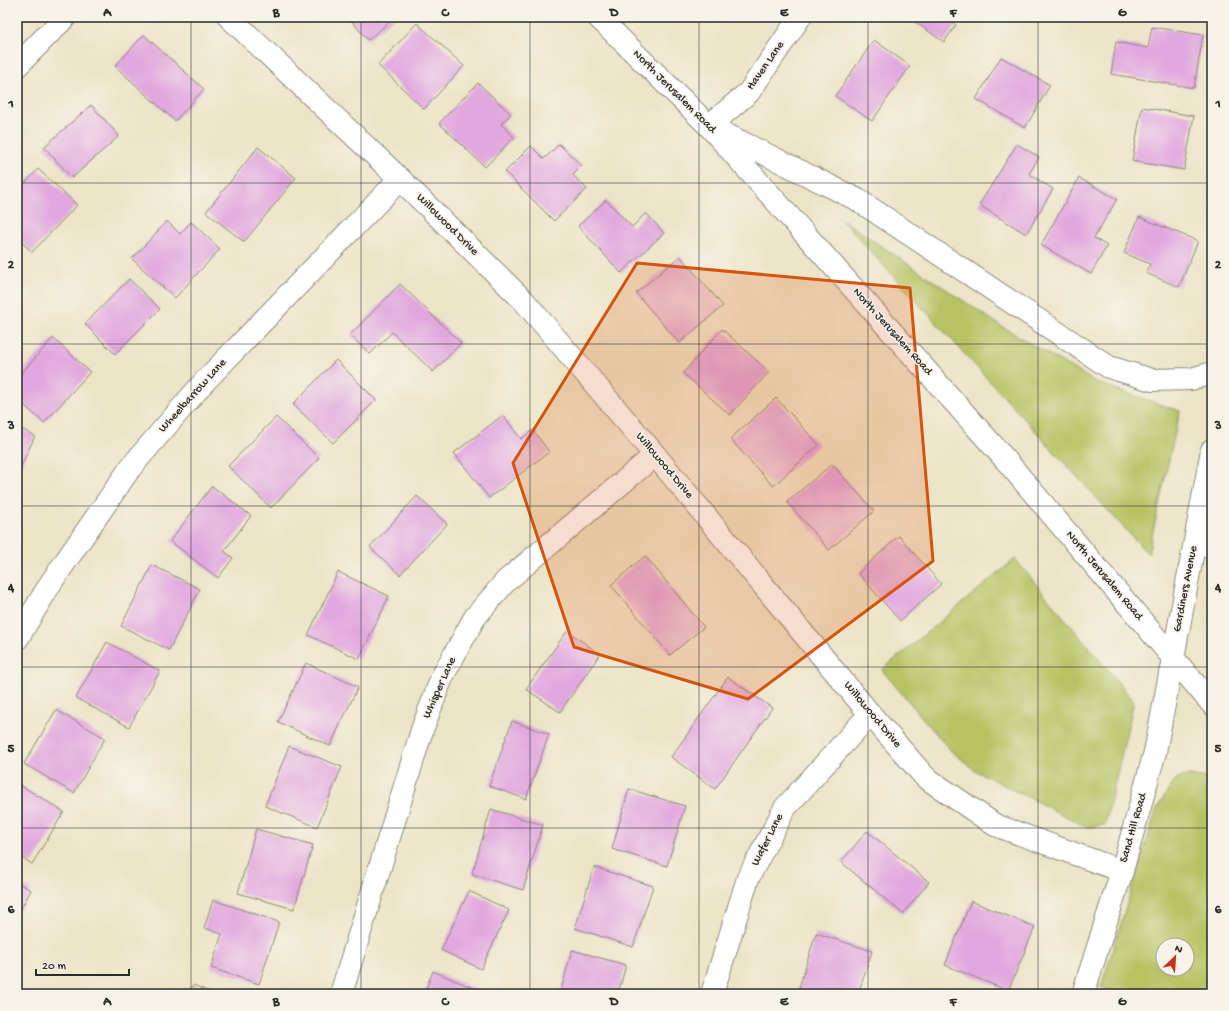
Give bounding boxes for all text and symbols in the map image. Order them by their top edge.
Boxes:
text: A [102,6,112,21]
text: B [272,6,281,21]
text: C [440,6,450,21]
text: D [609,6,619,21]
text: E [780,6,789,21]
text: F [949,6,958,21]
text: G [1118,6,1127,21]
street label: Haven Lane [744,38,788,93]
street label: North Jerusalem Road [629,47,719,137]
text: 1 [7,97,14,112]
text: 1 [1214,97,1221,112]
street label: Willowood Drive [413,191,482,260]
text: 2 [8,258,15,273]
text: 2 [1215,258,1222,273]
street label: North Jerusalem Road [849,286,935,379]
street label: Wheelbarrow Lane [156,356,230,436]
text: 3 [7,419,15,434]
text: 3 [1214,419,1222,434]
street label: Willowood Drive [632,430,696,503]
street label: North Jerusalem Road [1063,528,1146,624]
street label: Gardiners Avenue [1171,544,1201,633]
text: 4 [7,581,15,596]
text: 4 [1214,581,1222,596]
street label: Whisper Lane [420,654,460,721]
street label: Willowood Drive [840,679,904,752]
text: 5 [8,742,15,757]
text: 5 [1215,742,1222,757]
street label: Sand Hill Road [1117,791,1151,864]
street label: Wafer Lane [749,811,787,868]
text: 6 [8,903,15,918]
text: 6 [1215,903,1222,918]
north arrow [1155,937,1195,977]
text: N [1173,943,1184,957]
scale bar [36,951,129,977]
text: 20 m [42,960,67,974]
text: A [102,995,112,1010]
text: B [272,995,281,1010]
text: C [440,995,450,1010]
text: D [609,995,619,1010]
text: E [780,995,789,1010]
text: F [949,995,958,1010]
text: G [1118,995,1127,1010]

